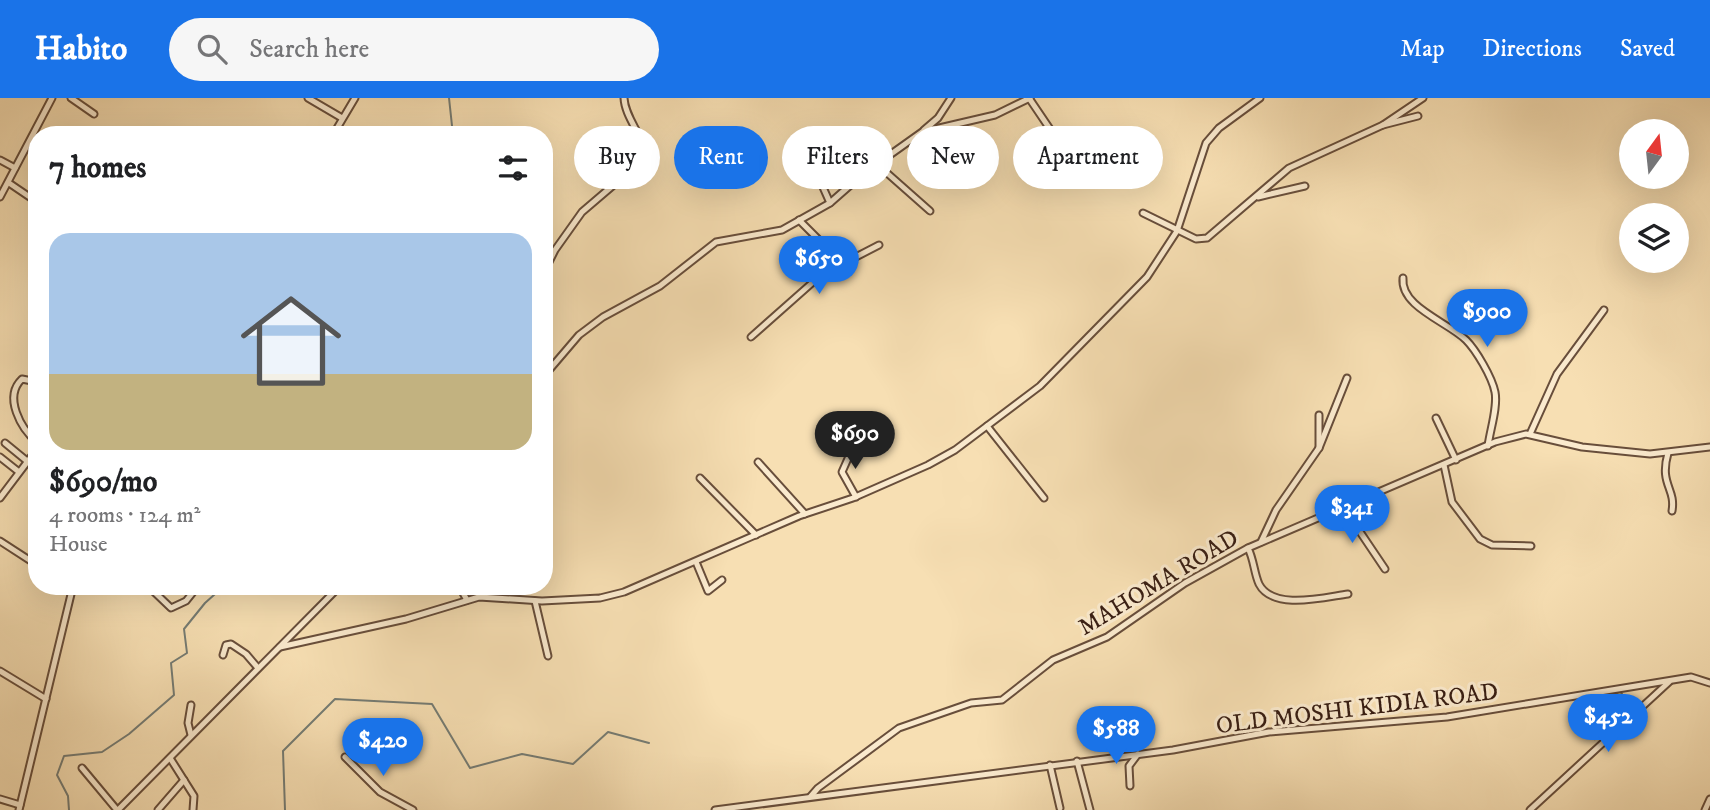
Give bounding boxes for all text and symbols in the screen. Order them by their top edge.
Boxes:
search box [169,18,659,81]
text: Habito [35,29,127,70]
icon: search [193,30,231,68]
text: Search here [249,33,369,66]
text: Map [1400,34,1445,64]
text: Directions [1483,34,1582,64]
text: Saved [1620,34,1675,64]
north arrow [1619,119,1689,189]
map controls [1619,119,1689,273]
chip: Buy [574,126,660,189]
chip: Rent [674,126,768,189]
chip: Filters [782,126,893,189]
chip: New [907,126,999,189]
chip: Apartment [1013,126,1163,189]
icon: filters [494,149,532,187]
text: 7 homes [49,150,146,187]
button: layers [1619,203,1689,273]
pin: $650 [778,236,860,296]
text: $650 [795,244,843,273]
icon: home [228,278,354,404]
pin: $900 [1446,289,1528,349]
text: $900 [1463,297,1511,326]
pin: $690 [814,412,896,471]
text: $690 [831,419,879,448]
text: $690/mo [49,464,157,501]
pin: $341 [1311,486,1393,545]
text: $341 [1331,493,1373,522]
text: 4 rooms · 124 m² [49,501,200,530]
street label: MAHOMA ROAD [1073,523,1244,643]
text: House [49,530,107,559]
street label: OLD MOSHI KIDIA ROAD [1214,677,1500,741]
pin: $452 [1567,694,1649,754]
text: $452 [1584,702,1632,731]
pin: $588 [1075,706,1157,766]
text: $588 [1093,714,1139,743]
pin: $420 [342,718,424,778]
text: $420 [358,726,408,755]

